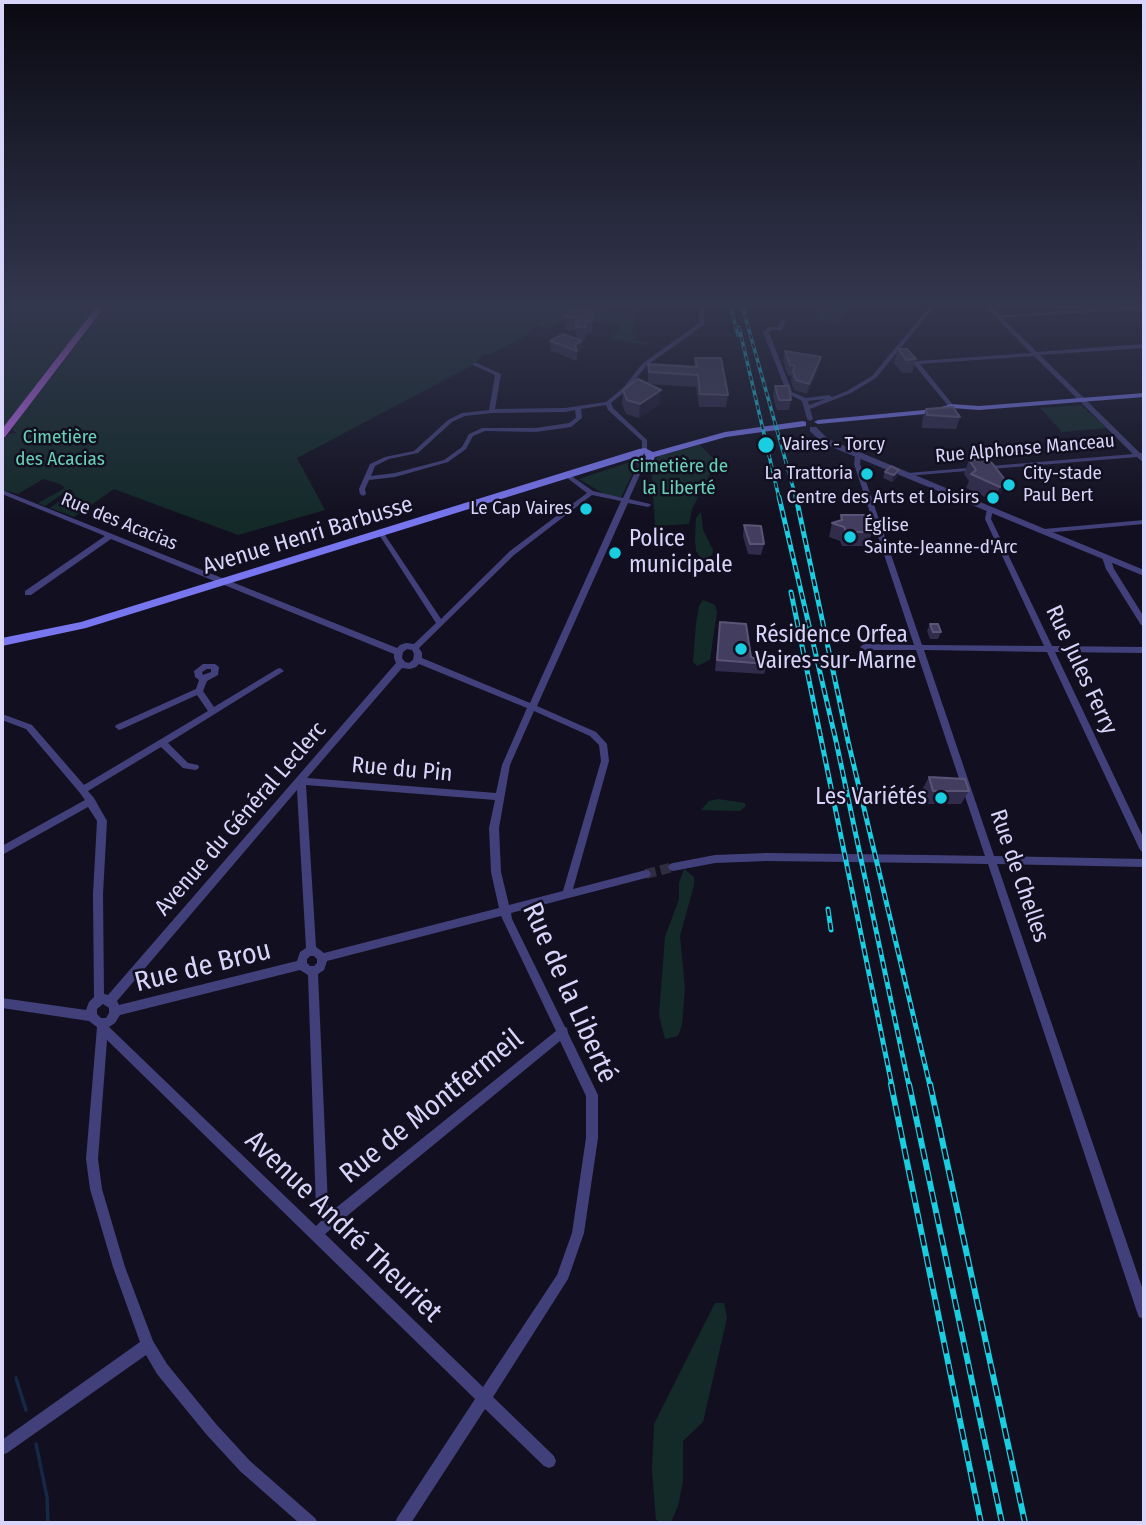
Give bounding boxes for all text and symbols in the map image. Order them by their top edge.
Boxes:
park label: Cimetière des Acacias [15,427,105,471]
street label: Rue Alphonse Manceau [934,430,1116,468]
place label: Vaires - Torcy [782,434,885,456]
marker: Vaires - Torcy [756,435,776,455]
park label: Cimetière de la Liberté [630,456,728,500]
place label: La Trattoria [764,463,853,485]
place label: City-stade Paul Bert [1023,463,1102,507]
marker: La Trattoria [859,466,875,482]
marker: City-stade Paul Bert [1001,477,1017,493]
place label: Centre des Arts et Loisirs [786,487,979,509]
street label: Rue des Acacias [57,488,181,556]
marker: Centre des Arts et Loisirs [985,490,1001,506]
street label: Avenue Henri Barbusse [200,491,416,581]
place label: Le Cap Vaires [470,498,572,520]
marker: Le Cap Vaires [578,501,594,517]
place label: Église Sainte-Jeanne-d'Arc [864,515,1018,559]
place label: Police municipale [629,526,733,580]
marker: Église Sainte-Jeanne-d'Arc [842,529,858,545]
marker: Police municipale [607,545,623,561]
street label: Rue Jules Ferry [1039,601,1123,739]
place label: Résidence Orfea Vaires-sur-Marne [755,622,916,676]
marker: Résidence Orfea Vaires-sur-Marne [733,641,749,657]
street label: Avenue du Général Leclerc [149,717,333,921]
street label: Rue du Pin [350,752,454,788]
place label: Les Variétés [815,784,927,812]
marker: Les Variétés [933,790,949,806]
street label: Rue de Chelles [983,806,1055,946]
street label: Rue de la Liberté [514,898,624,1088]
street label: Rue de Brou [131,934,275,1000]
street label: Rue de Montfermeil [334,1023,530,1191]
street label: Avenue André Theuriet [238,1124,448,1330]

